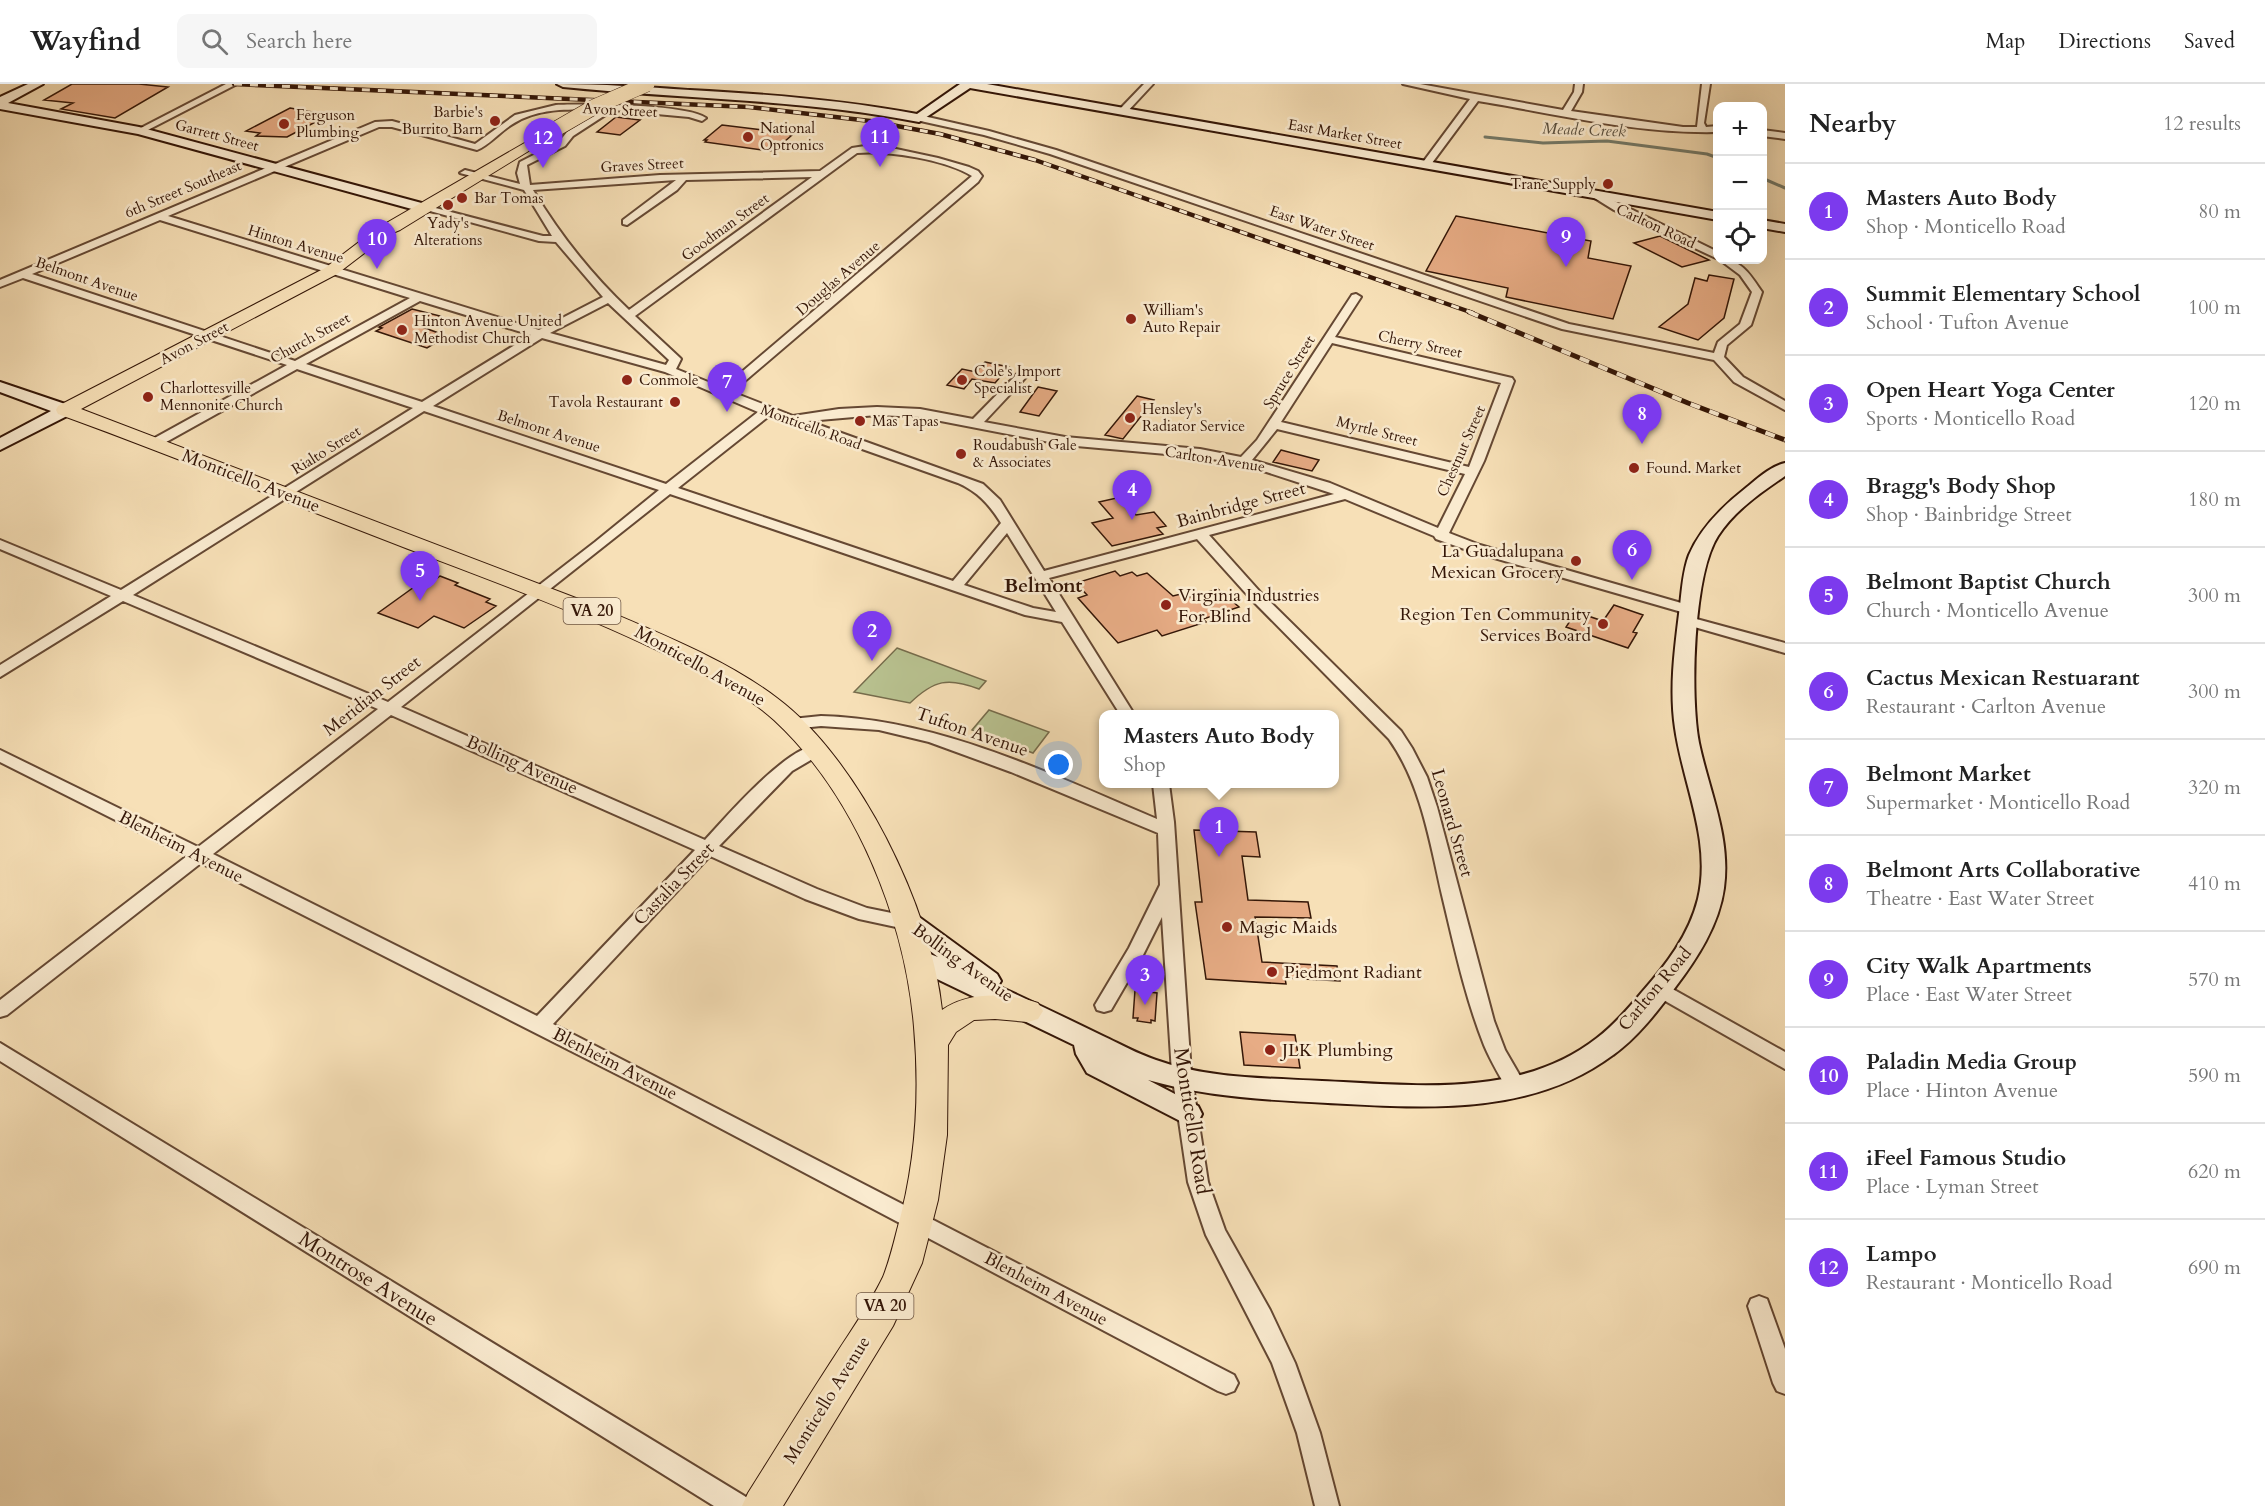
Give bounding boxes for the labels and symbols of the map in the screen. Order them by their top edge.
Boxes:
street label: Avon Street [582,98,658,122]
place label: Barbie's Burrito Barn [402,102,483,139]
place label: Ferguson Plumbing [296,105,359,142]
street label: Garrett Street [173,114,261,156]
marker: Barbie's Burrito Barn [488,114,502,128]
street label: East Market Street [1286,114,1404,154]
marker: Ferguson Plumbing [277,117,291,131]
pin: 12 [524,118,562,168]
place label: National Optronics [760,118,824,155]
pin: 11 [860,118,900,167]
water label: Meade Creek [1542,118,1626,142]
marker: National Optronics [741,130,755,144]
street label: Graves Street [600,153,684,177]
street label: 6th Street Southeast [122,155,245,223]
place label: Trane Supply [1510,174,1596,194]
marker: Trane Supply [1601,177,1615,191]
place label: Bar Tomas [474,188,543,208]
street label: Goodman Street [677,188,773,266]
marker: Bar Tomas [455,191,469,205]
marker: Yady's Alterations [441,198,455,212]
street label: Carlton Road [1613,199,1699,253]
street label: East Water Street [1267,201,1377,255]
place label: Yady's Alterations [414,213,482,250]
pin: 9 [1546,218,1586,267]
street label: Hinton Avenue [246,220,347,268]
pin: 10 [358,220,397,269]
street label: Douglas Avenue [792,236,884,320]
street label: Belmont Avenue [33,252,141,306]
place label: William's Auto Repair [1142,300,1221,337]
street label: Church Street [266,308,354,368]
place label: Hinton Avenue United Methodist Church [414,311,562,348]
marker: William's Auto Repair [1124,312,1138,326]
street label: Avon Street [156,316,232,369]
marker: Hinton Avenue United Methodist Church [395,323,409,337]
street label: Cherry Street [1376,325,1464,363]
street label: Spruce Street [1259,331,1320,412]
place label: Cole's Import Specialist [974,361,1061,398]
pin: 7 [708,362,746,412]
place label: Conmole [639,370,699,390]
marker: Conmole [620,373,634,387]
marker: Cole's Import Specialist [955,373,969,387]
place label: Charlottesville Mennonite Church [160,378,284,415]
marker: Charlottesville Mennonite Church [141,390,155,404]
place label: Tavola Restaurant [549,392,663,412]
pin: 8 [1622,394,1662,444]
marker: Tavola Restaurant [668,395,682,409]
street label: Monticello Road [758,399,864,455]
place label: Hensley's Radiator Service [1142,399,1245,436]
street label: Chestnut Street [1432,402,1490,500]
street label: Belmont Avenue [495,405,603,457]
place label: Mas Tapas [872,411,939,431]
marker: Hensley's Radiator Service [1123,411,1137,425]
street label: Myrtle Street [1334,411,1420,451]
marker: Mas Tapas [853,414,867,428]
street label: Rialto Street [288,421,365,479]
place label: Roudabush Gale & Associates [973,435,1077,472]
street label: Carlton Avenue [1163,441,1267,477]
street label: Monticello Avenue [178,443,324,519]
marker: Roudabush Gale & Associates [954,447,968,461]
place label: Found. Market [1646,458,1741,478]
marker: Found. Market [1627,461,1641,475]
pin: 4 [1112,470,1152,520]
street label: Bainbridge Street [1174,476,1309,534]
pin: 6 [1612,530,1652,580]
place label: La Guadalupana Mexican Grocery [1431,539,1564,585]
pin: 5 [400,552,440,601]
marker: La Guadalupana Mexican Grocery [1569,554,1583,568]
district label: Belmont [1004,572,1082,599]
place label: Virginia Industries For Blind [1178,583,1319,629]
road number: VA 20 [564,598,620,624]
marker: Virginia Industries For Blind [1159,598,1173,612]
place label: Region Ten Community Services Board [1400,602,1591,648]
pin: 2 [852,612,892,661]
marker: Region Ten Community Services Board [1596,617,1610,631]
street label: Monticello Avenue [630,620,770,712]
street label: Meridian Street [318,650,426,742]
street label: Tufton Avenue [912,701,1032,763]
street label: Bolling Avenue [462,729,582,801]
your location [1044,750,1073,779]
street label: Leonard Street [1425,766,1479,880]
street label: Blenheim Avenue [114,805,248,889]
pin: 1 [1200,808,1238,857]
street label: Castalia Street [628,837,720,931]
place label: Magic Maids [1239,915,1337,940]
street label: Bolling Avenue [907,918,1019,1008]
marker: Magic Maids [1220,920,1234,934]
street label: Carlton Road [1612,941,1698,1036]
pin: 3 [1126,956,1164,1005]
place label: Piedmont Radiant [1284,960,1422,985]
marker: Piedmont Radiant [1265,965,1279,979]
street label: Blenheim Avenue [548,1022,682,1106]
place label: JLK Plumbing [1279,1038,1393,1063]
marker: JLK Plumbing [1263,1043,1277,1057]
street label: Monticello Road [1166,1045,1218,1197]
street label: Montrose Avenue [293,1225,443,1333]
street label: Blenheim Avenue [980,1246,1112,1332]
road number: VA 20 [856,1293,914,1319]
street label: Monticello Avenue [778,1331,876,1469]

